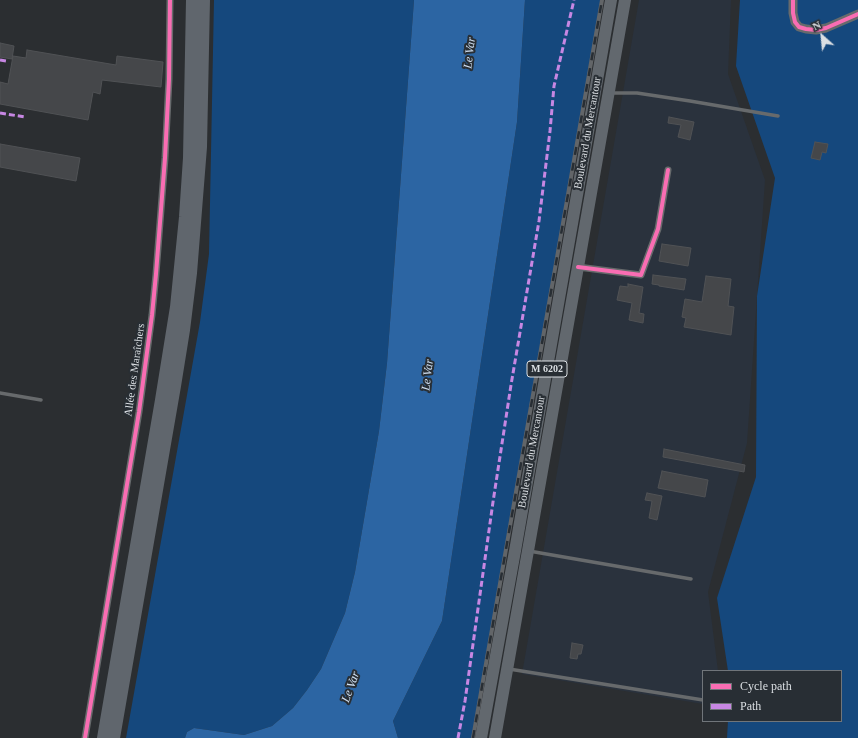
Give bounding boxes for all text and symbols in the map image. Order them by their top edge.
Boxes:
north arrow [802,16,842,56]
text: N [810,18,823,32]
water label: Le Var [461,36,479,70]
street label: Boulevard du Mercantour [572,76,604,190]
street label: Allée des Maraîchers [122,323,148,417]
water label: Le Var [419,358,437,392]
road number: M 6202 [527,361,567,377]
street label: Boulevard du Mercantour [516,395,548,509]
water label: Le Var [339,670,363,704]
legend [702,670,842,722]
text: Cycle path [740,679,792,693]
text: Path [740,699,761,713]

